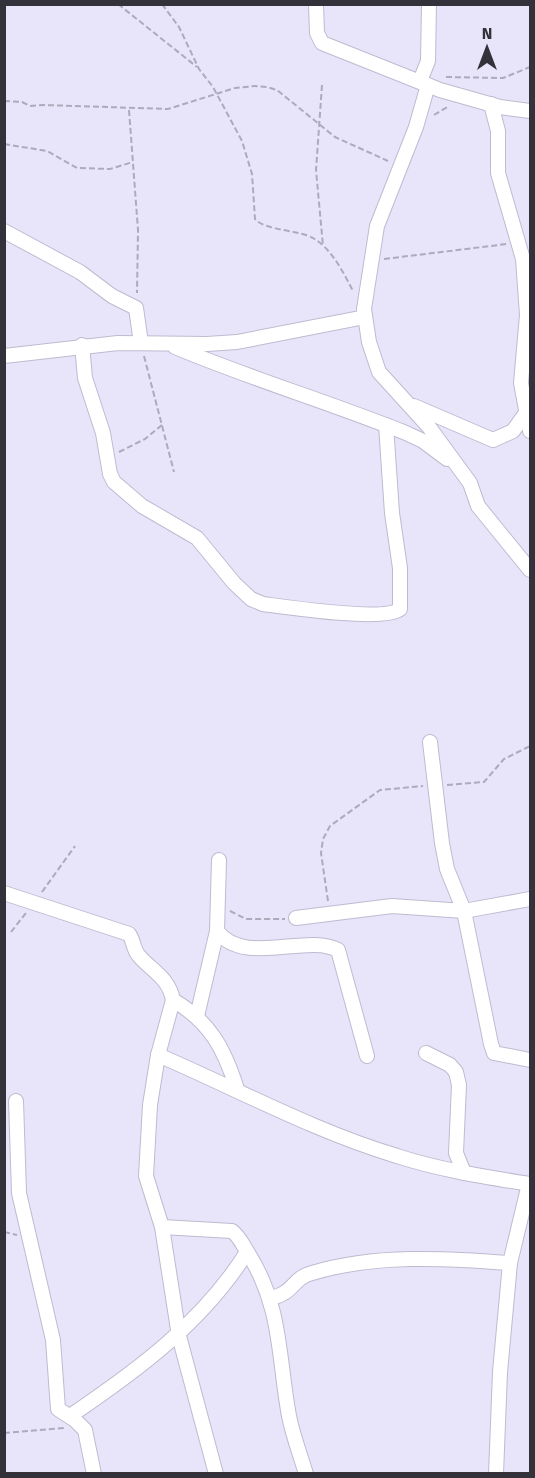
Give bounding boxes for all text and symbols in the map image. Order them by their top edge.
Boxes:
north arrow [457,18,517,78]
text: N [482,24,492,43]

